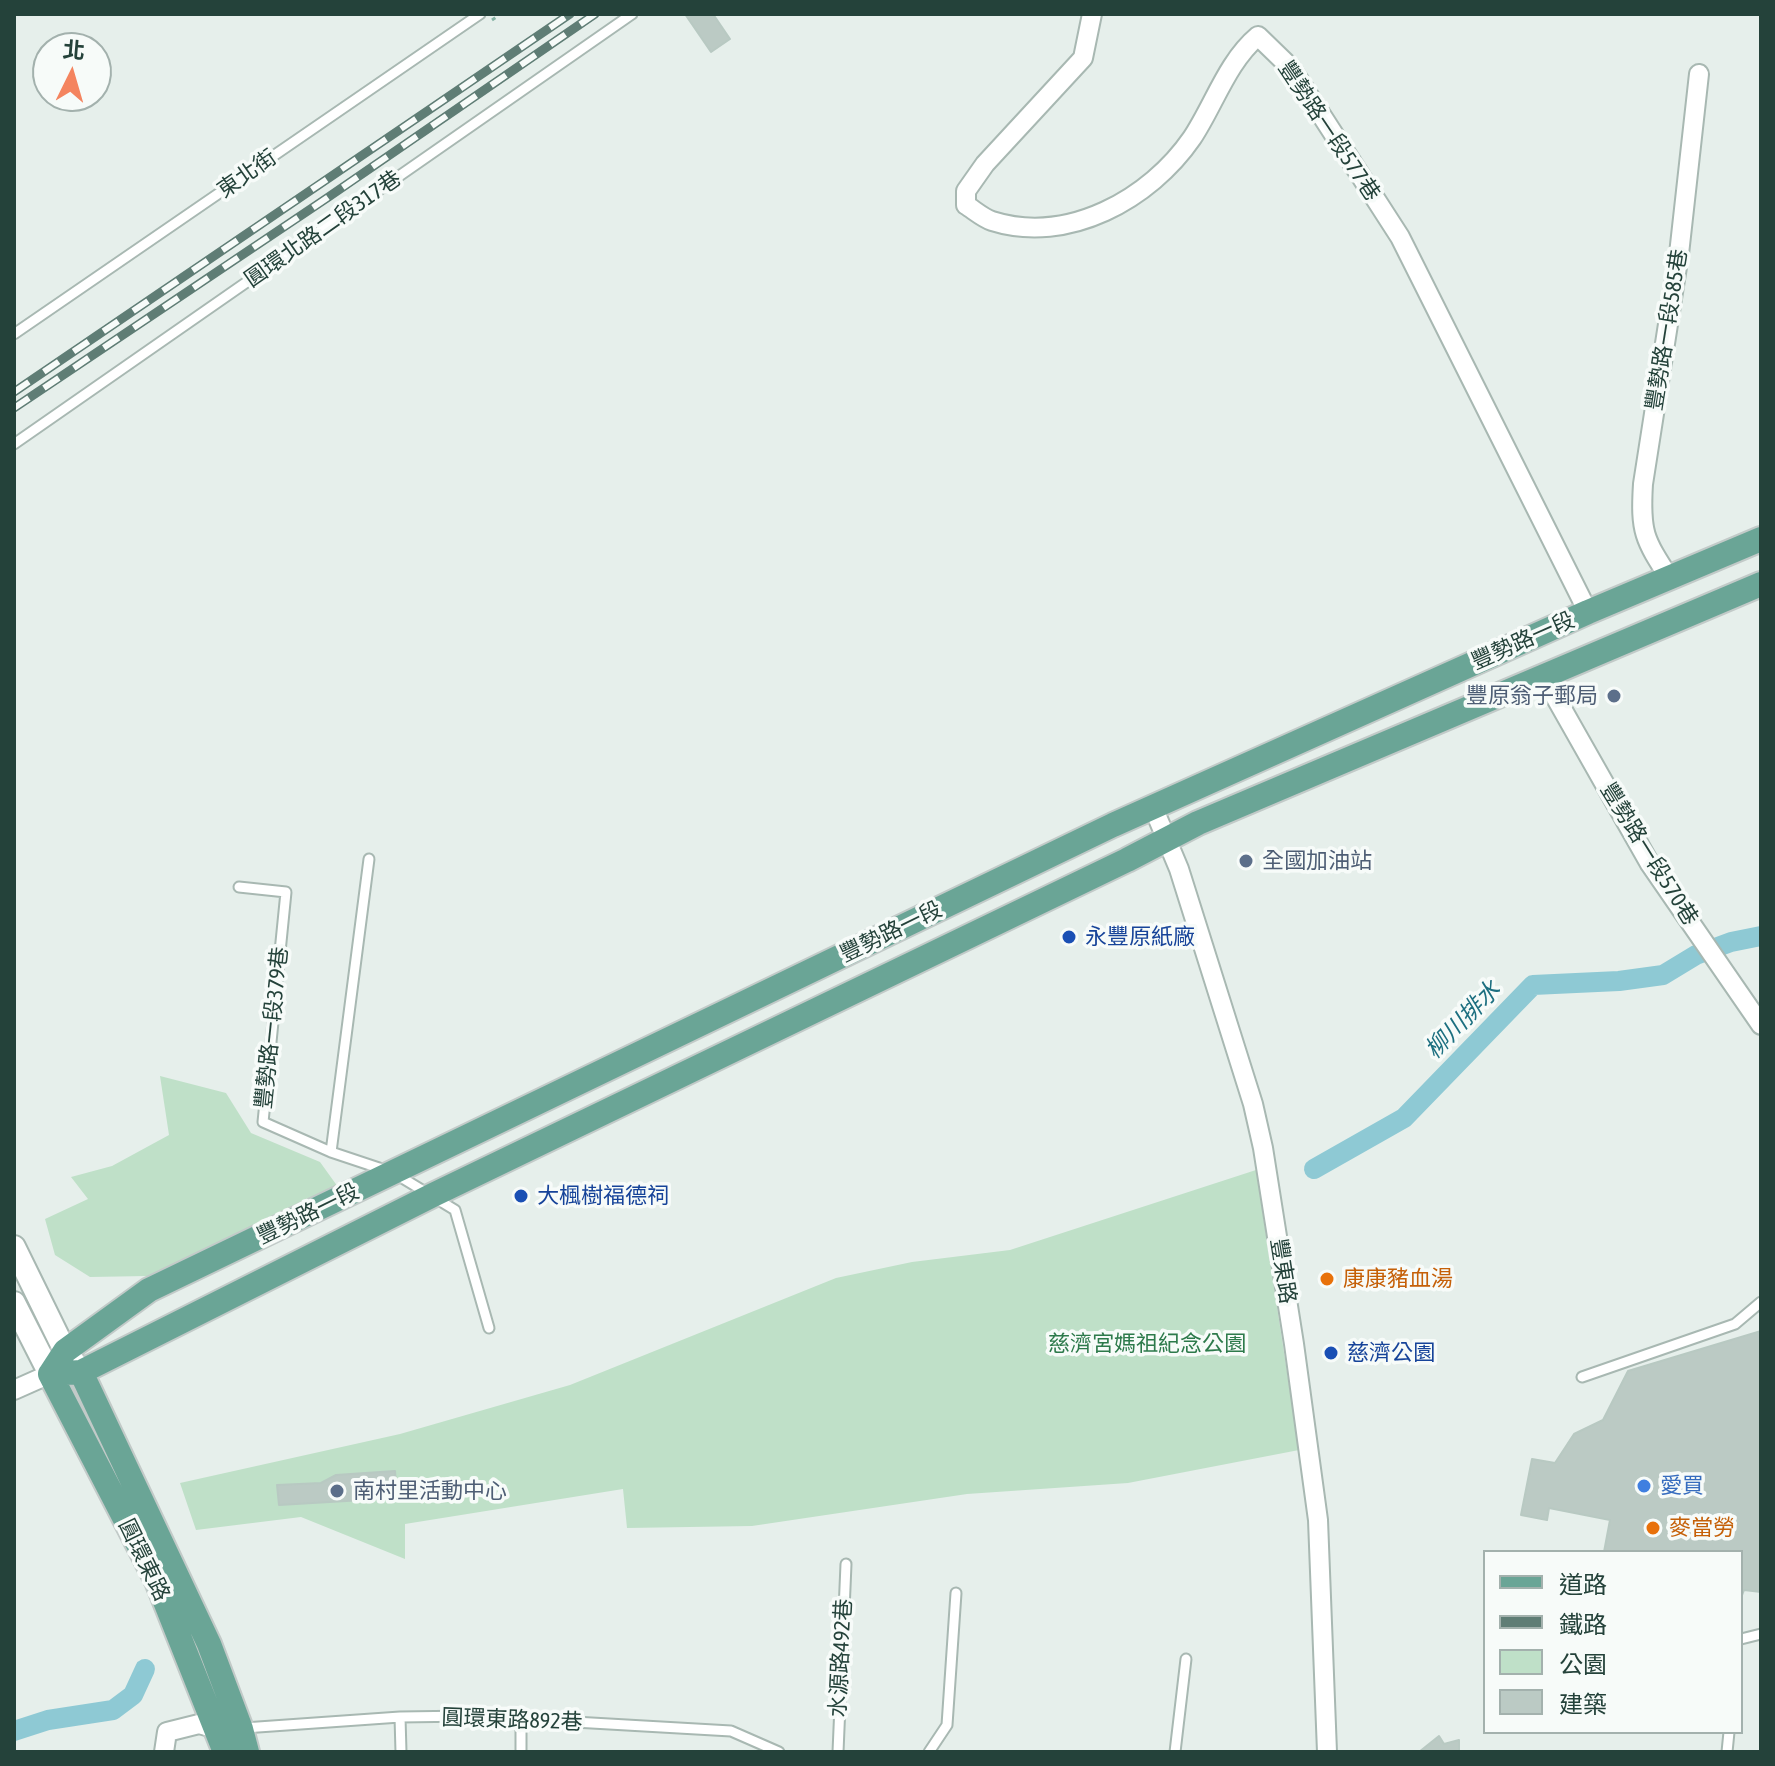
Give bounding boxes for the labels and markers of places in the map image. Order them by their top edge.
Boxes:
place label: 豐原翁子郵局 [1466,683,1598,709]
marker: 豐原翁子郵局 [1605,687,1623,705]
place label: 全國加油站 [1262,848,1372,874]
marker: 全國加油站 [1237,852,1255,870]
place label: 永豐原紙廠 [1085,924,1195,950]
marker: 永豐原紙廠 [1060,928,1078,946]
place label: 大楓樹福德祠 [537,1183,669,1209]
marker: 大楓樹福德祠 [512,1187,530,1205]
place label: 康康豬血湯 [1343,1266,1453,1292]
marker: 康康豬血湯 [1318,1270,1336,1288]
place label: 慈濟公園 [1347,1340,1435,1366]
marker: 慈濟公園 [1322,1344,1340,1362]
place label: 愛買 [1660,1473,1704,1499]
marker: 愛買 [1635,1477,1653,1495]
place label: 南村里活動中心 [353,1478,507,1504]
marker: 南村里活動中心 [328,1482,346,1500]
place label: 麥當勞 [1669,1515,1735,1541]
marker: 麥當勞 [1644,1519,1662,1537]

